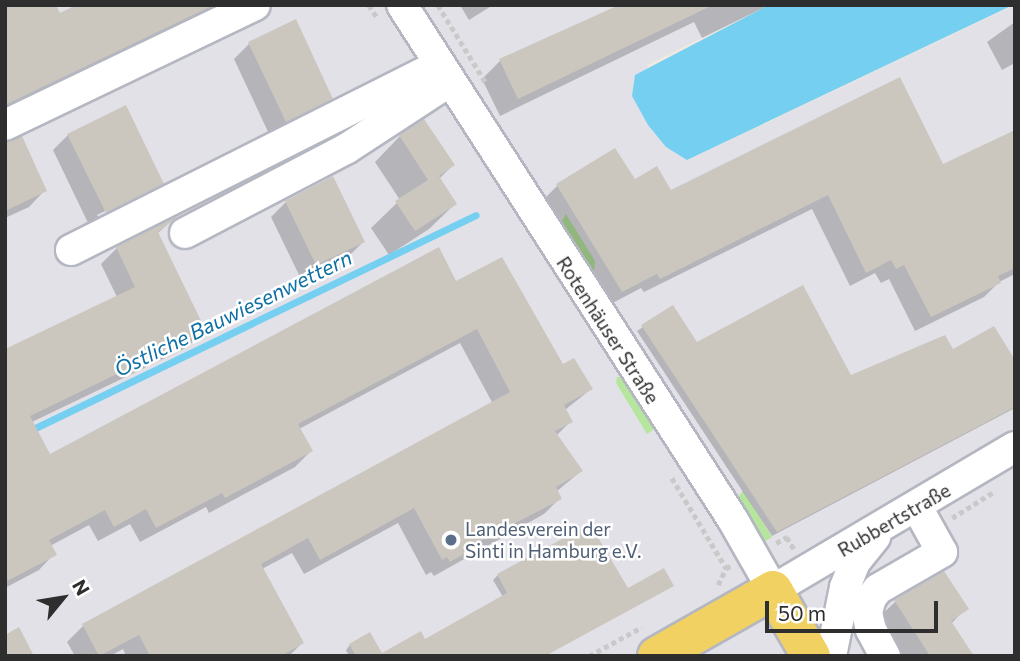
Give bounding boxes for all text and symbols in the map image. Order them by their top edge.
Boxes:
water label: Östliche Bauwiesenwettern [110,244,356,382]
street label: Rotenhäuser Straße [552,252,664,408]
street label: Rubbertstraße [834,479,954,561]
place label: Landesverein der Sinti in Hamburg e.V. [465,518,641,562]
marker: Landesverein der Sinti in Hamburg e.V. [443,532,459,548]
north arrow [28,563,98,633]
text: N [68,575,95,599]
scale bar [768,588,941,632]
text: 50 m [778,600,826,625]

